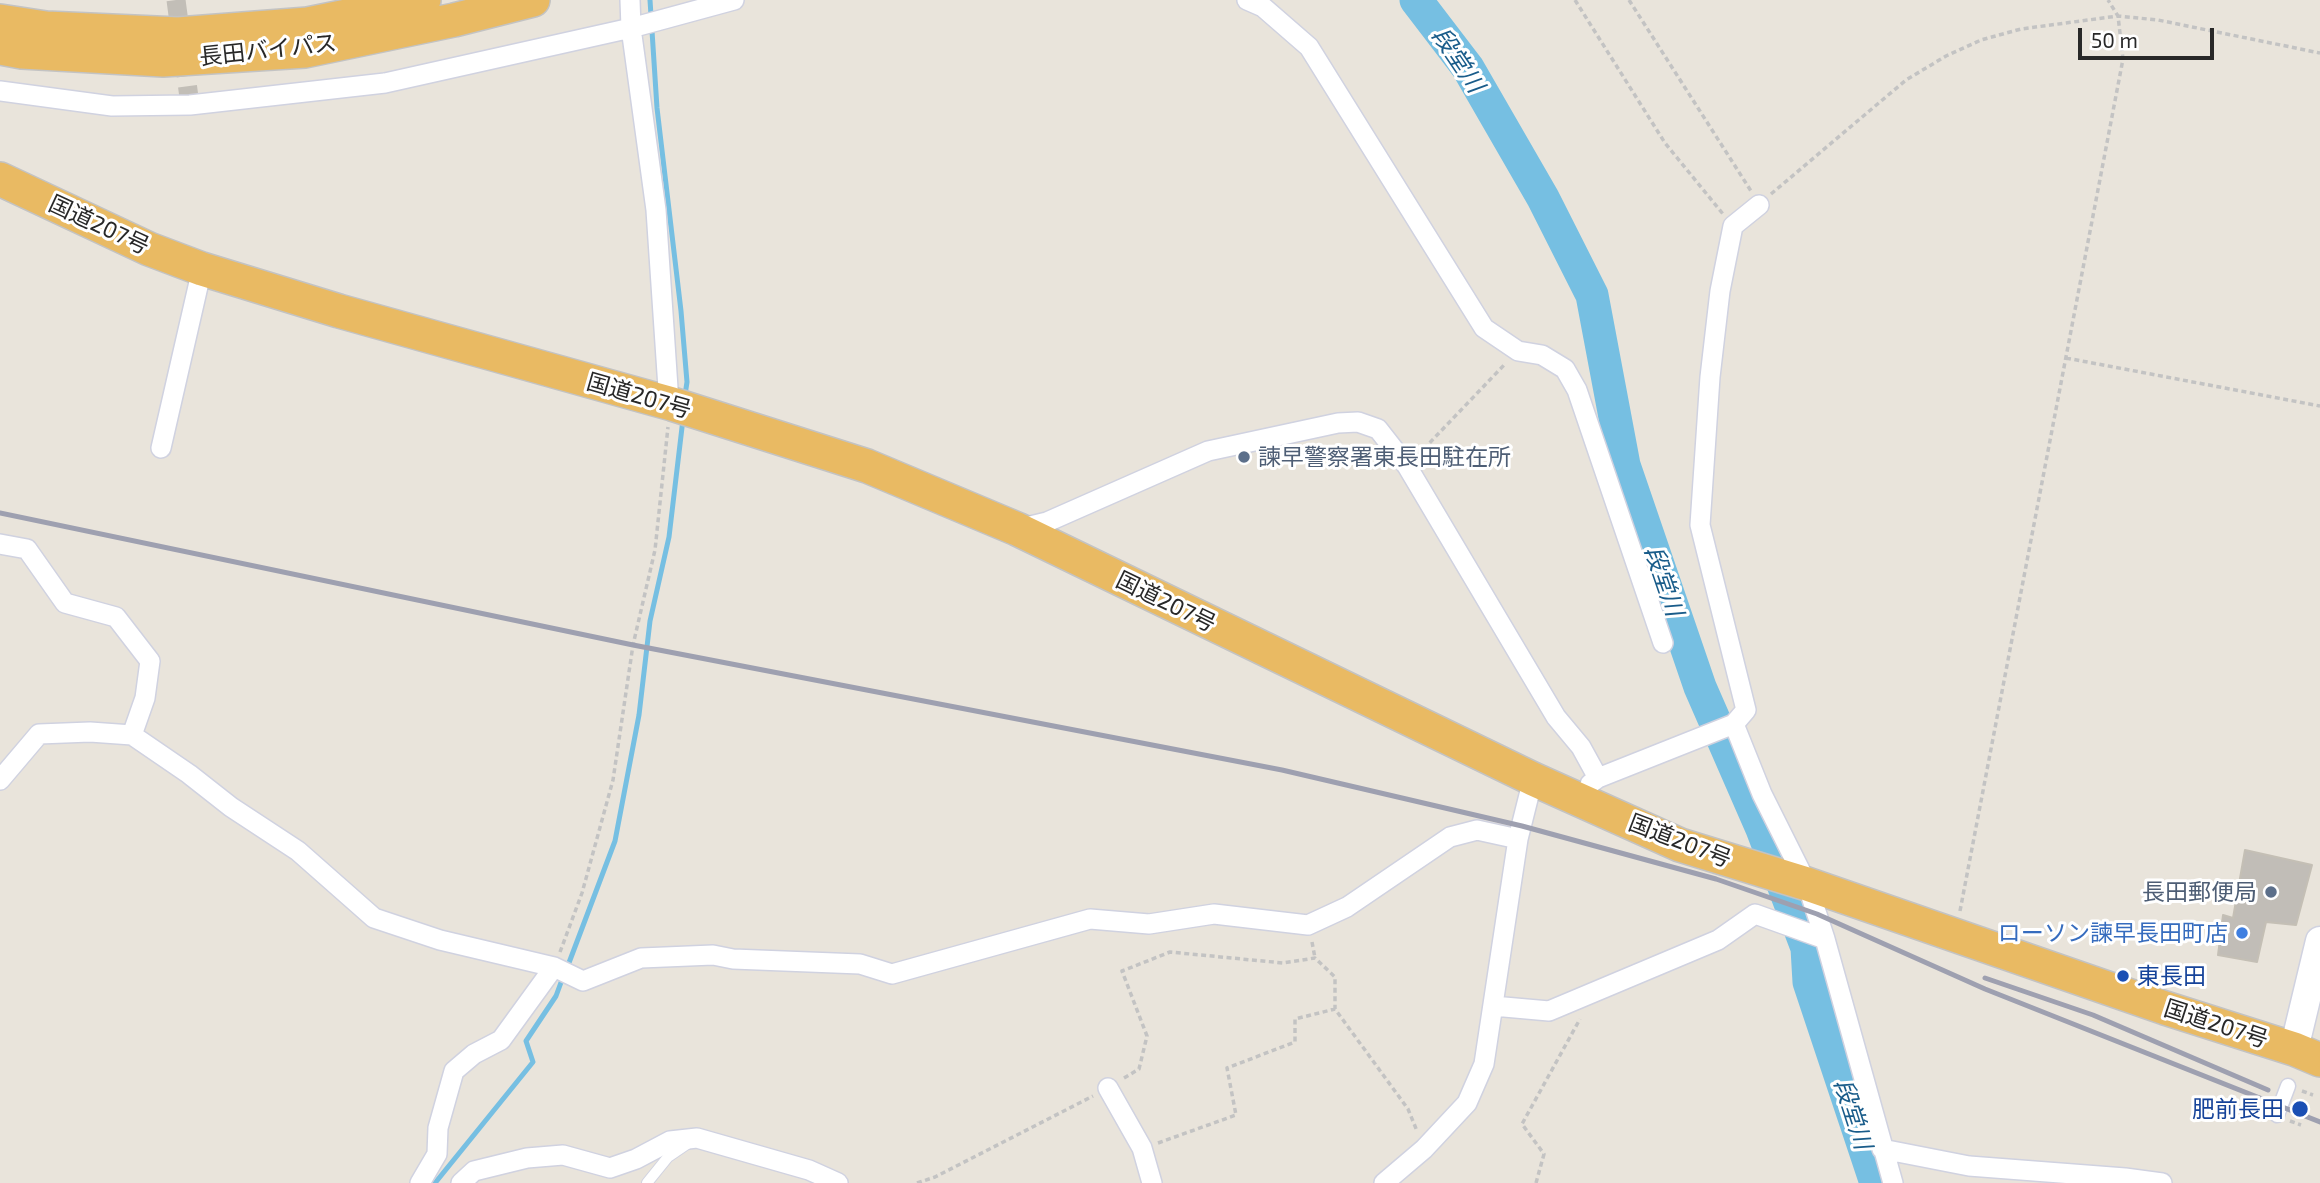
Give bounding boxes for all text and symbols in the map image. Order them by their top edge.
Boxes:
scale bar [2082,14,2218,58]
water label: 段堂川 [1426,22,1490,98]
text: 50 m [2091,27,2138,52]
street label: 長田バイパス [198,29,338,71]
street label: 国道207号 [44,190,154,260]
street label: 国道207号 [583,368,695,424]
place label: 諫早警察署東長田駐在所 [1258,443,1511,471]
marker: 諫早警察署東長田駐在所 [1236,449,1252,465]
water label: 段堂川 [1639,542,1689,620]
street label: 国道207号 [1112,566,1220,638]
street label: 国道207号 [1625,809,1735,873]
place label: 長田郵便局 [2142,878,2257,906]
marker: 長田郵便局 [2263,884,2279,900]
place label: ローソン諫早長田町店 [1998,919,2228,947]
marker: ローソン諫早長田町店 [2234,925,2250,941]
place label: 東長田 [2137,962,2206,990]
marker: 東長田 [2115,968,2131,984]
street label: 国道207号 [2161,994,2271,1054]
water label: 段堂川 [1828,1075,1878,1153]
place label: 肥前長田 [2192,1095,2284,1123]
marker: 肥前長田 [2290,1099,2310,1119]

